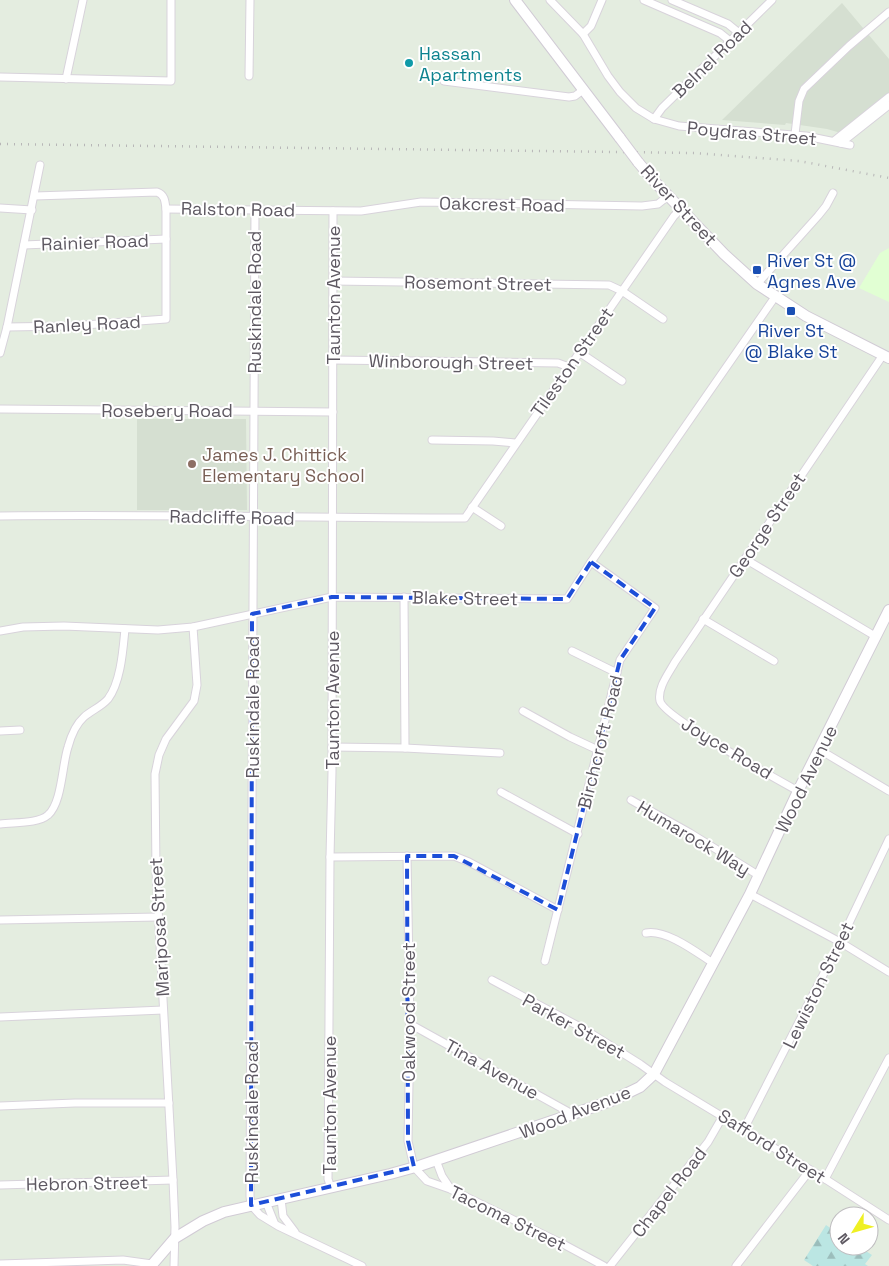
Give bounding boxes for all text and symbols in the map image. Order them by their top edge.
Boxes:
street label: Belnel Road [667,15,757,103]
place label: Hassan Apartments [419,42,522,86]
marker: Hassan Apartments [403,57,415,69]
street label: Poydras Street [686,116,818,150]
street label: River Street [636,160,722,250]
street label: Oakcrest Road [439,191,565,217]
street label: Ralston Road [181,197,295,221]
street label: Taunton Avenue [322,225,345,365]
street label: Rainier Road [41,229,149,255]
street label: Ruskindale Road [243,231,266,373]
place label: River St @ Agnes Ave [767,249,857,293]
marker: River St @ Agnes Ave [751,264,763,276]
street label: Rosemont Street [404,270,552,296]
street label: Tileston Street [526,303,618,421]
marker: River St @ Blake St [785,305,797,317]
street label: Ranley Road [33,310,141,338]
place label: River St @ Blake St [744,319,838,363]
street label: Winborough Street [368,349,534,375]
street label: Rosebery Road [101,399,233,422]
place label: James J. Chittick Elementary School [202,443,365,487]
marker: James J. Chittick Elementary School [186,458,198,470]
street label: George Street [723,468,811,582]
street label: Radcliffe Road [169,504,295,530]
street label: Blake Street [412,586,518,610]
street label: Taunton Avenue [321,630,344,770]
street label: Ruskindale Road [241,636,264,778]
street label: Birchcroft Road [572,673,628,811]
street label: Joyce Road [677,712,777,784]
street label: Wood Avenue [770,721,842,837]
street label: Humarock Way [633,795,755,881]
street label: Mariposa Street [144,857,174,997]
street label: Lewiston Street [777,918,859,1052]
street label: Oakwood Street [397,942,420,1082]
street label: Parker Street [519,988,629,1064]
street label: Tina Avenue [441,1034,543,1104]
street label: Taunton Avenue [318,1035,341,1175]
street label: Ruskindale Road [240,1041,263,1183]
street label: Wood Avenue [516,1080,634,1144]
street label: Safford Street [714,1104,830,1188]
street label: Chapel Road [627,1142,711,1242]
street label: Hebron Street [26,1170,148,1196]
street label: Tacoma Street [446,1180,570,1256]
north arrow [829,1206,879,1256]
text: N [834,1230,854,1248]

